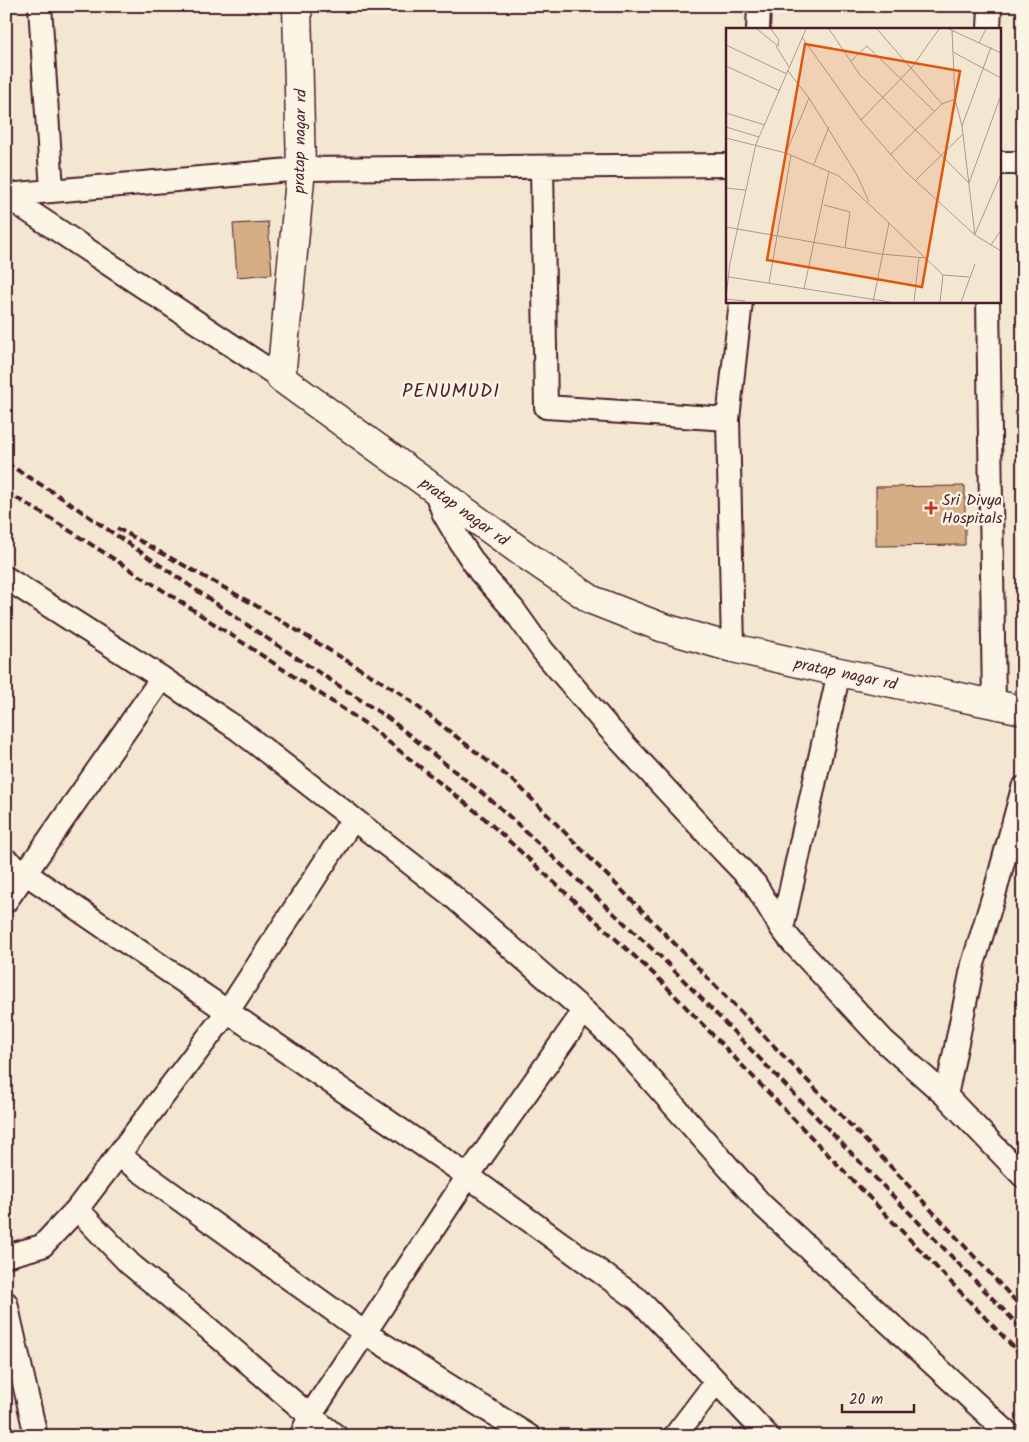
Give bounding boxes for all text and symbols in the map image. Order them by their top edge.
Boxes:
inset map [726,28,1002,302]
street label: pratap nagar rd [287,88,314,194]
district label: PENUMUDI [402,377,500,407]
street label: pratap nagar rd [414,471,514,554]
place label: Sri Divya Hospitals [942,488,1003,531]
marker: Sri Divya Hospitals [924,501,938,515]
street label: pratap nagar rd [791,651,900,698]
scale bar [842,1382,914,1414]
text: 20 m [849,1388,883,1412]

